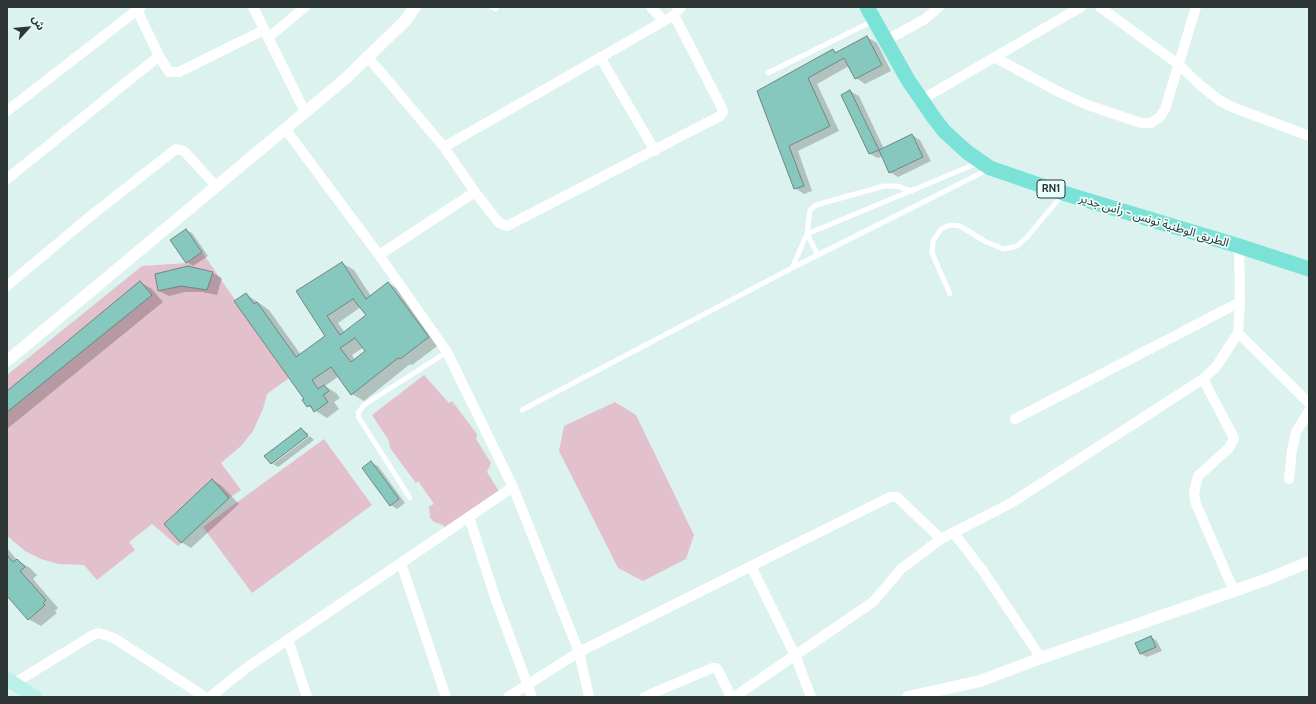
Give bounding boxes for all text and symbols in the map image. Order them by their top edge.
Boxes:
north arrow [8,8,48,48]
text: ش [29,13,48,32]
road number: RN1 [1037,180,1065,198]
street label: الطريق الوطنية تونس - رأس جدير [1077,191,1231,251]

